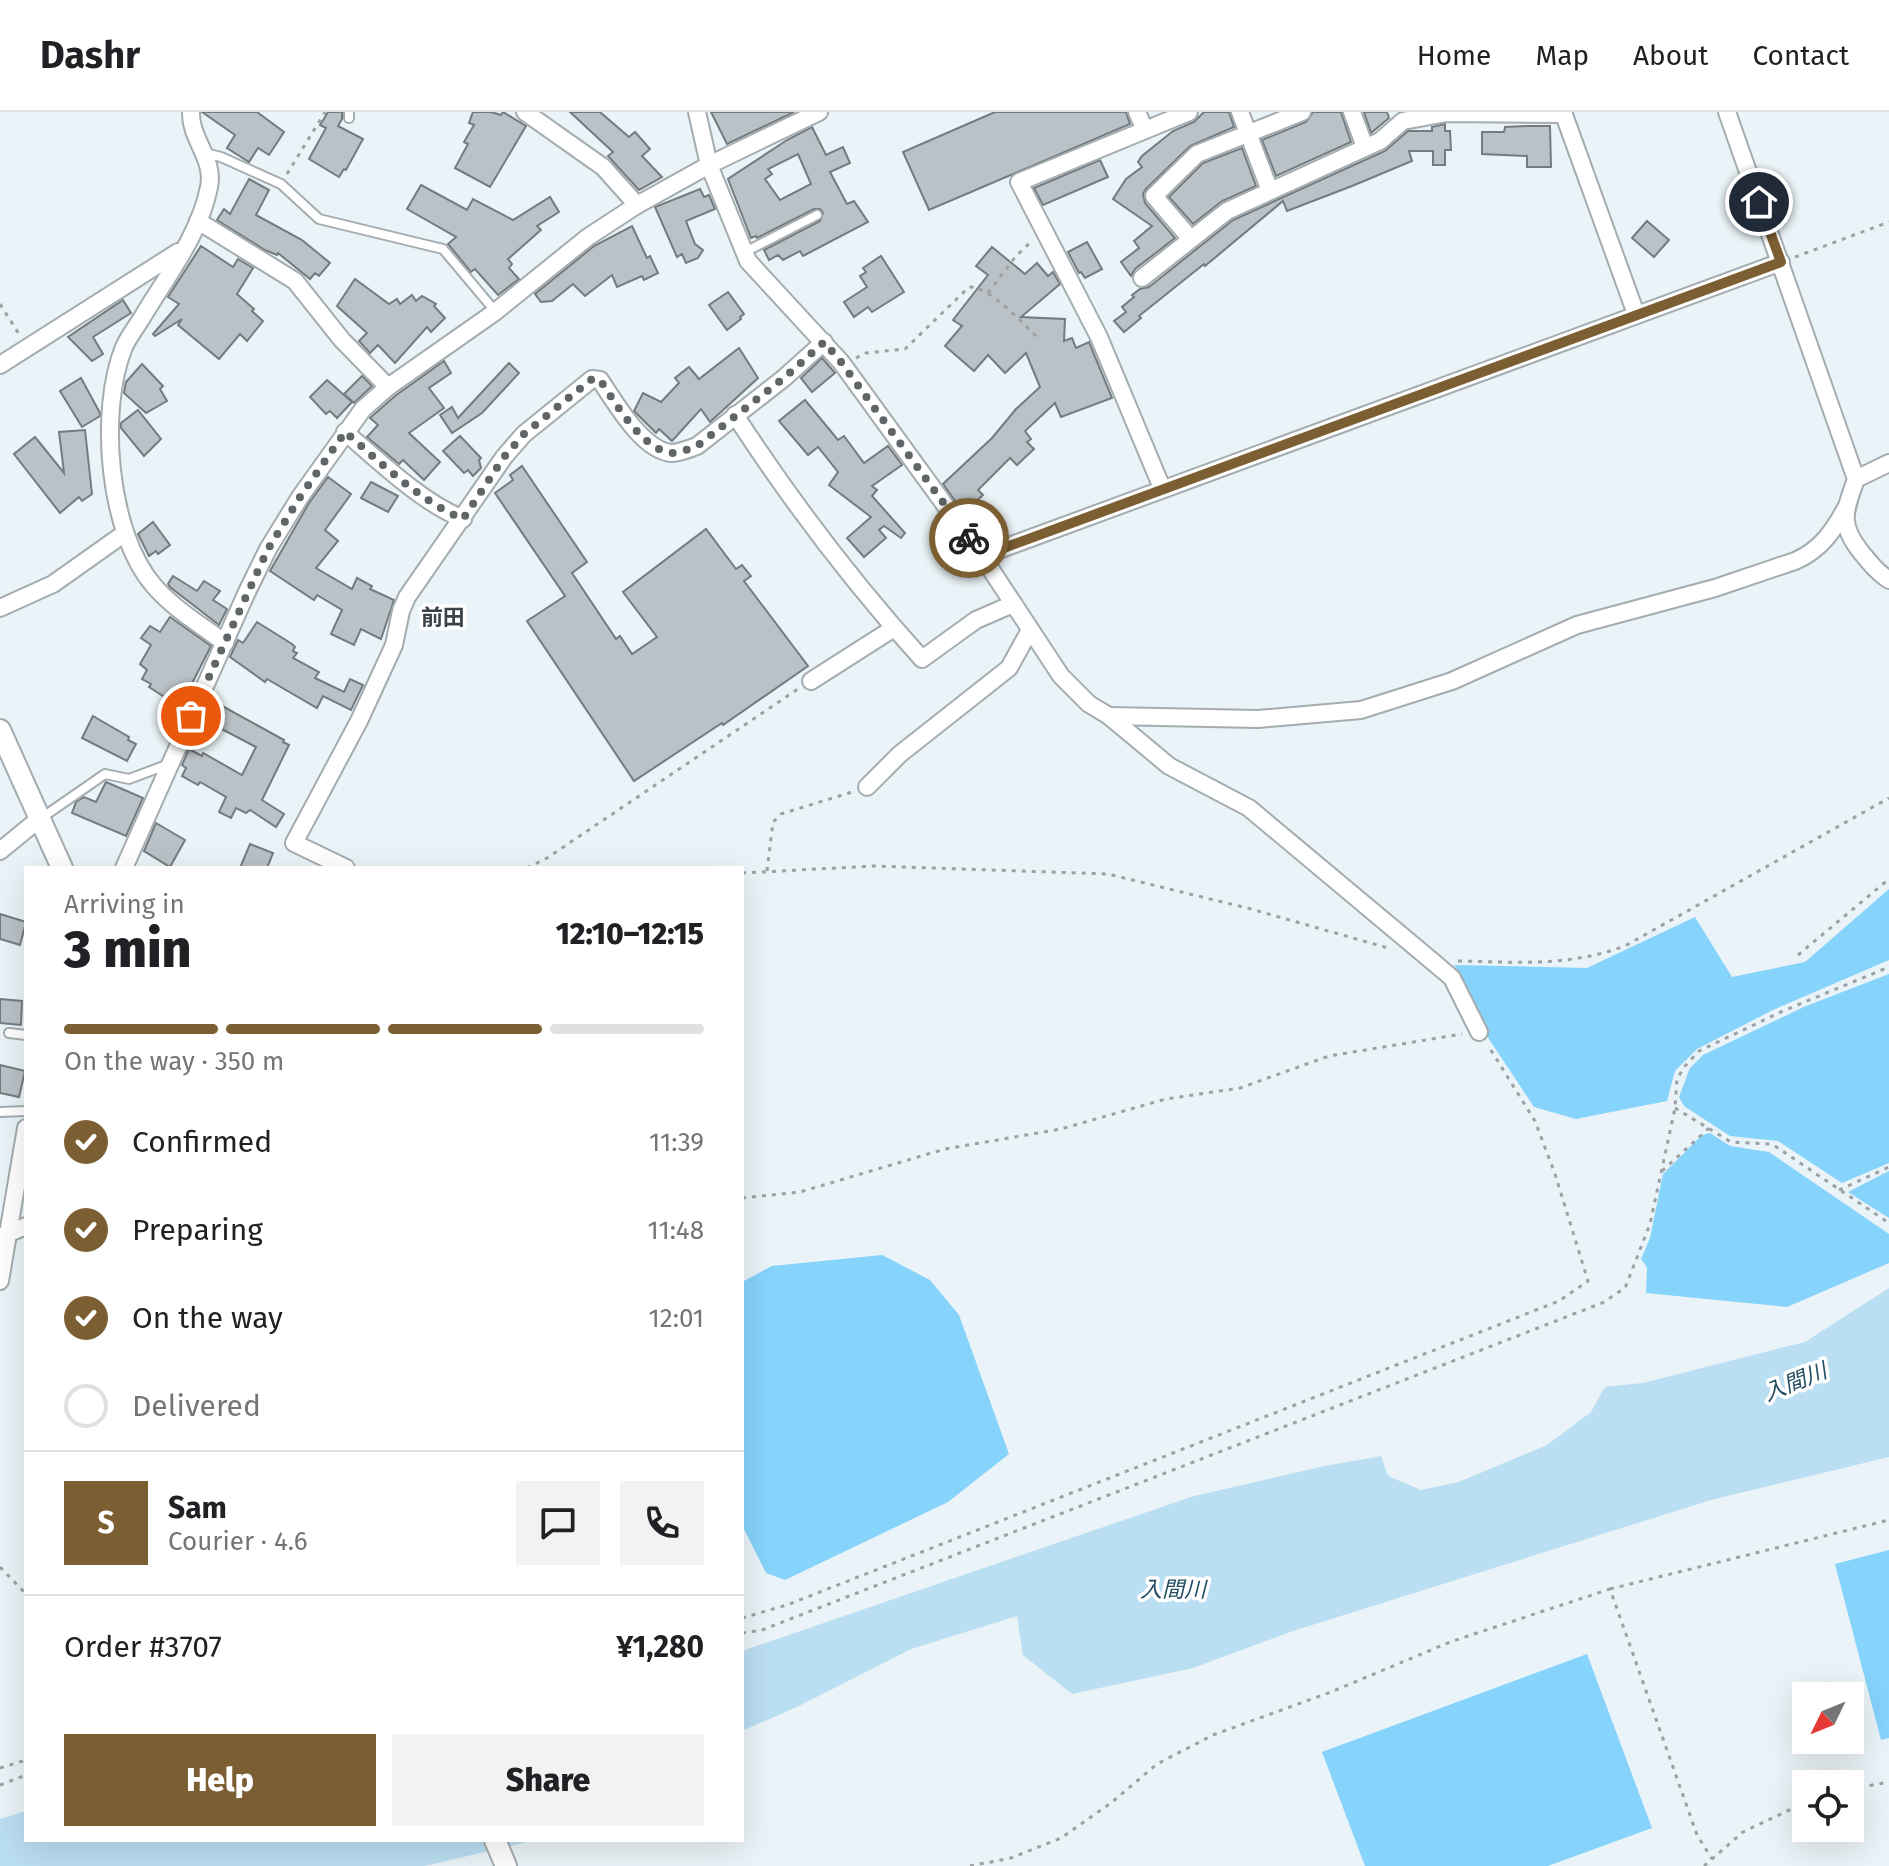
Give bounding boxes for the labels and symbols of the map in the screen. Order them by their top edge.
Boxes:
pin [1725,168,1793,236]
courier [929,498,1009,578]
district label: 前田 [421,604,465,631]
pin [157,682,225,750]
water label: 入間川 [1759,1356,1833,1407]
water label: 入間川 [1140,1576,1208,1603]
north arrow [1792,1682,1864,1754]

